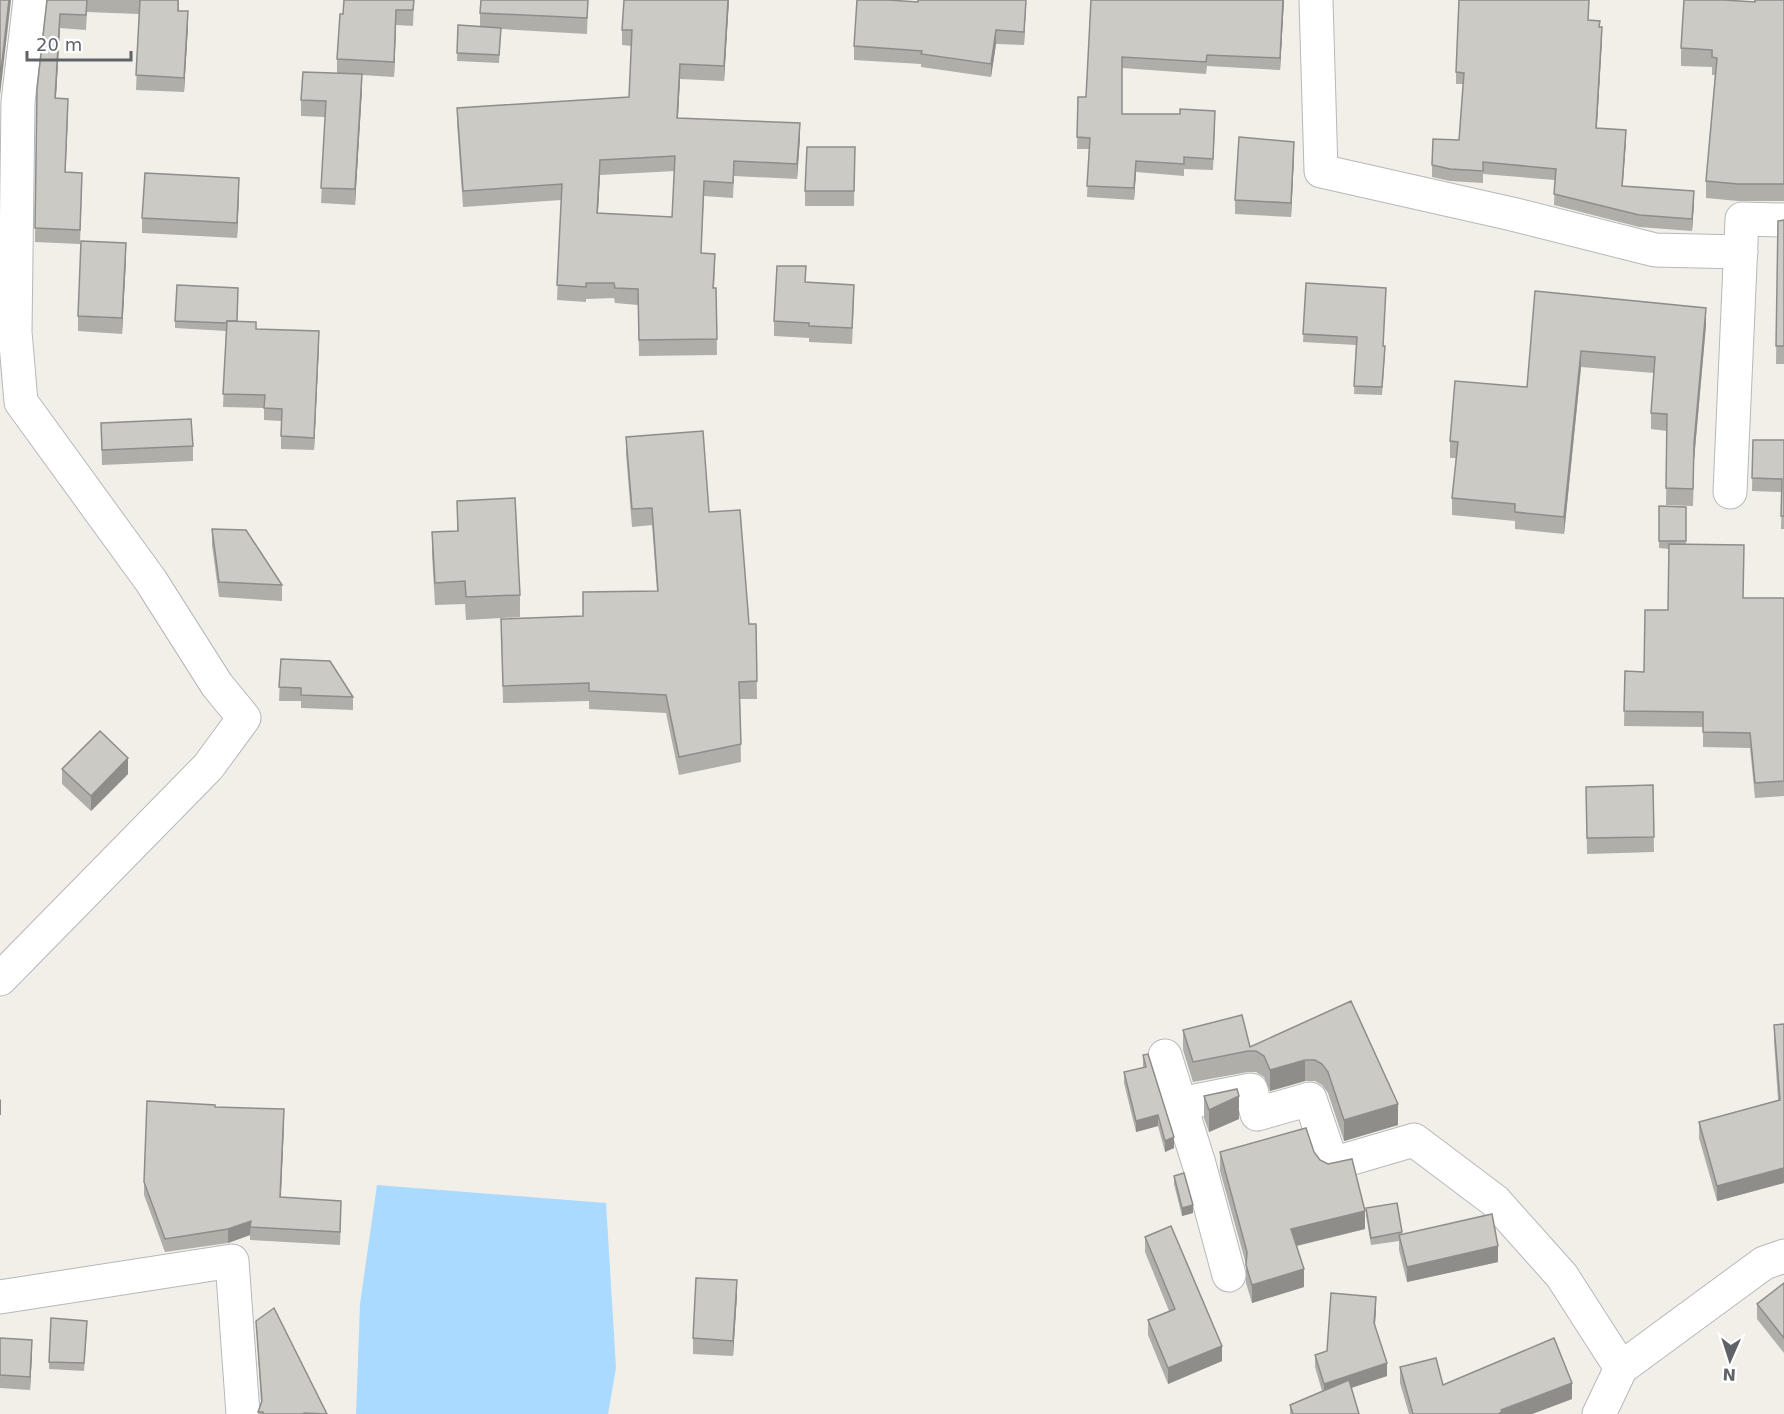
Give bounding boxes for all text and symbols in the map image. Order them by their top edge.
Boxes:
scale bar [27,24,130,62]
text: 20 m [36,34,82,55]
north arrow [1700,1330,1760,1390]
text: N [1722,1365,1736,1384]

